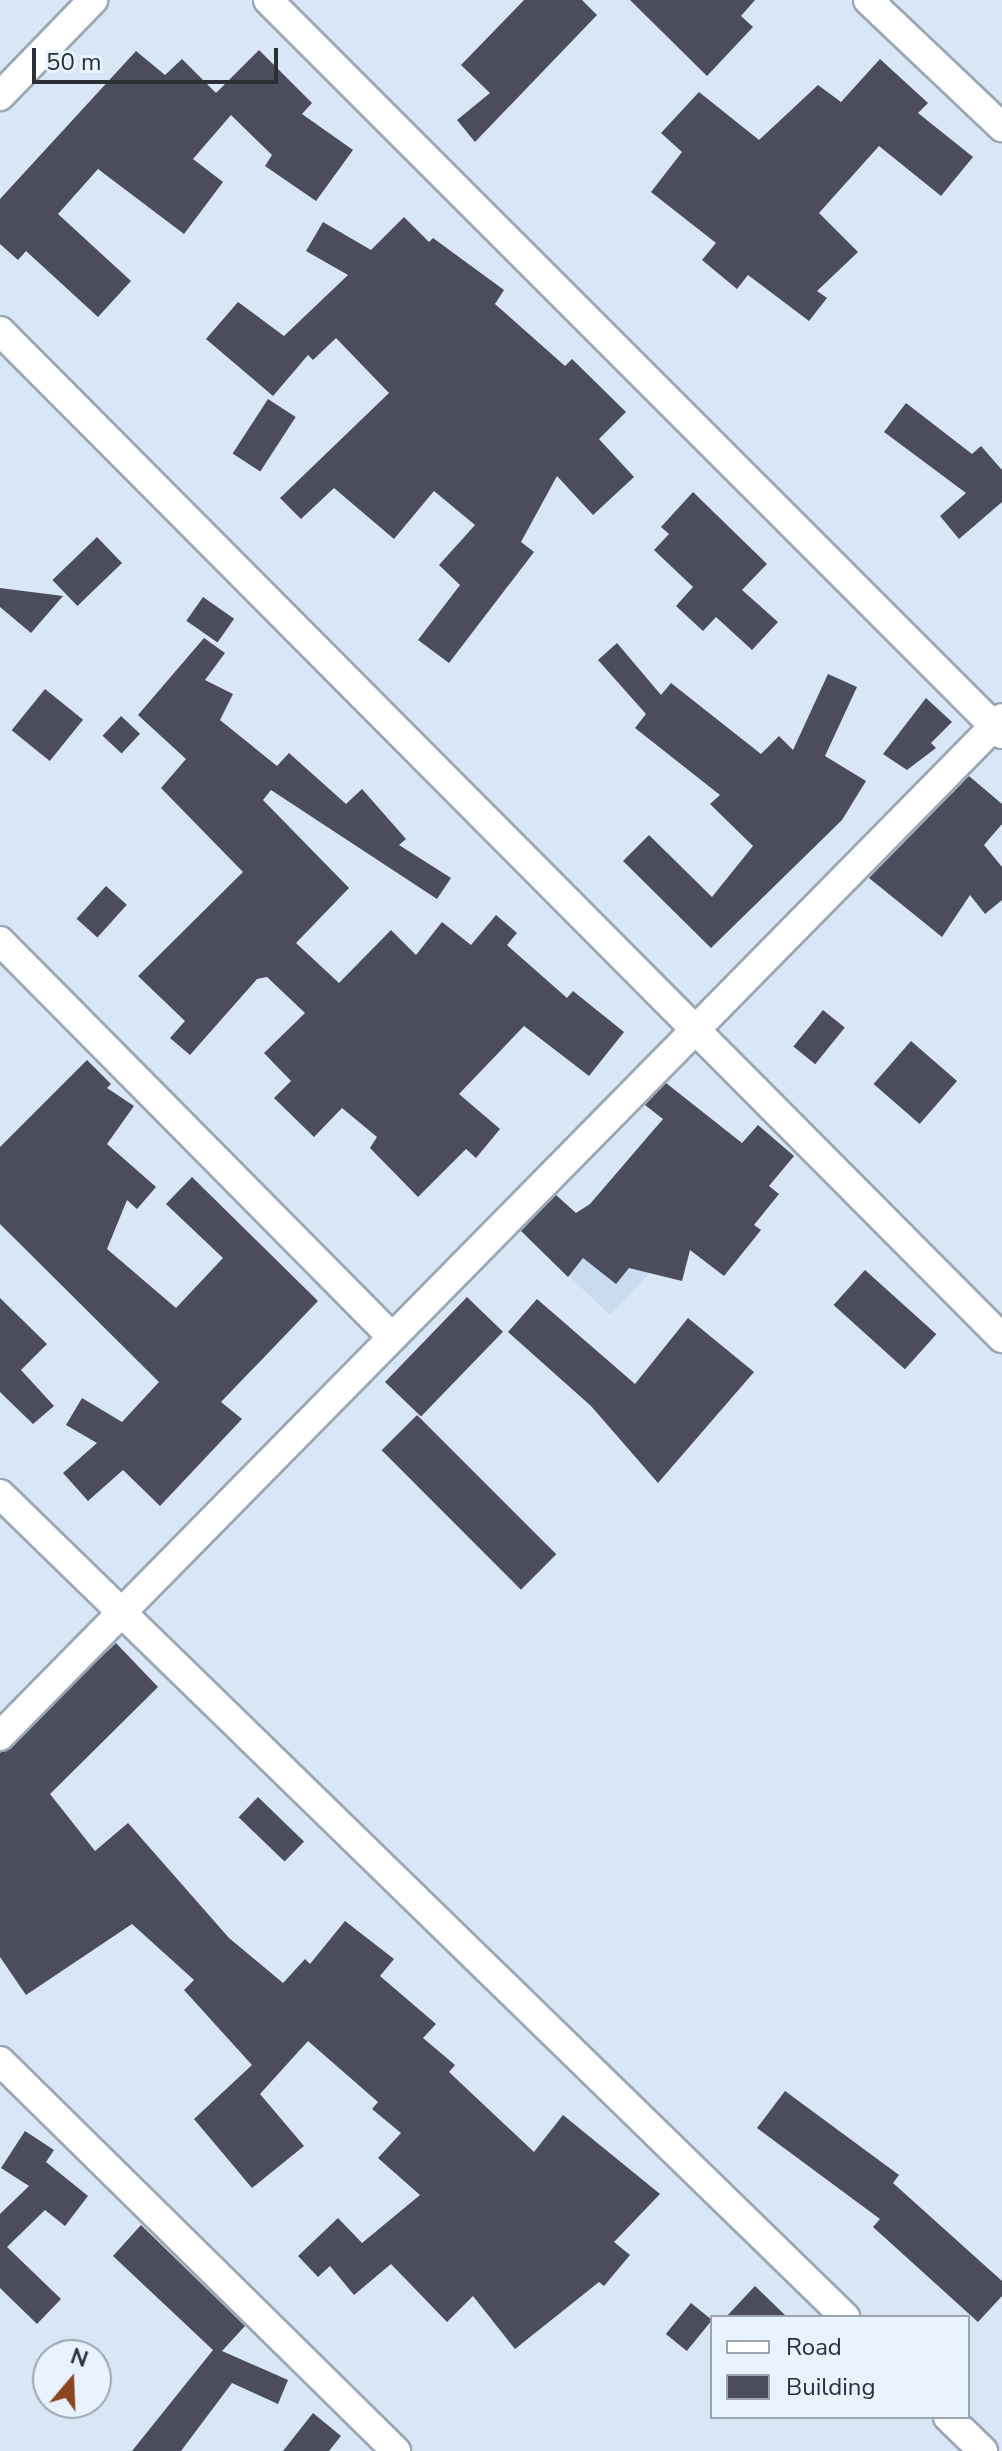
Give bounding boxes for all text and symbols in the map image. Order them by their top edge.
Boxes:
scale bar [36,32,282,82]
text: 50 m [46,46,102,78]
legend [710,2315,970,2419]
text: Road [786,2331,842,2363]
north arrow [32,2339,112,2419]
text: N [66,2341,92,2375]
text: Building [786,2371,876,2403]

